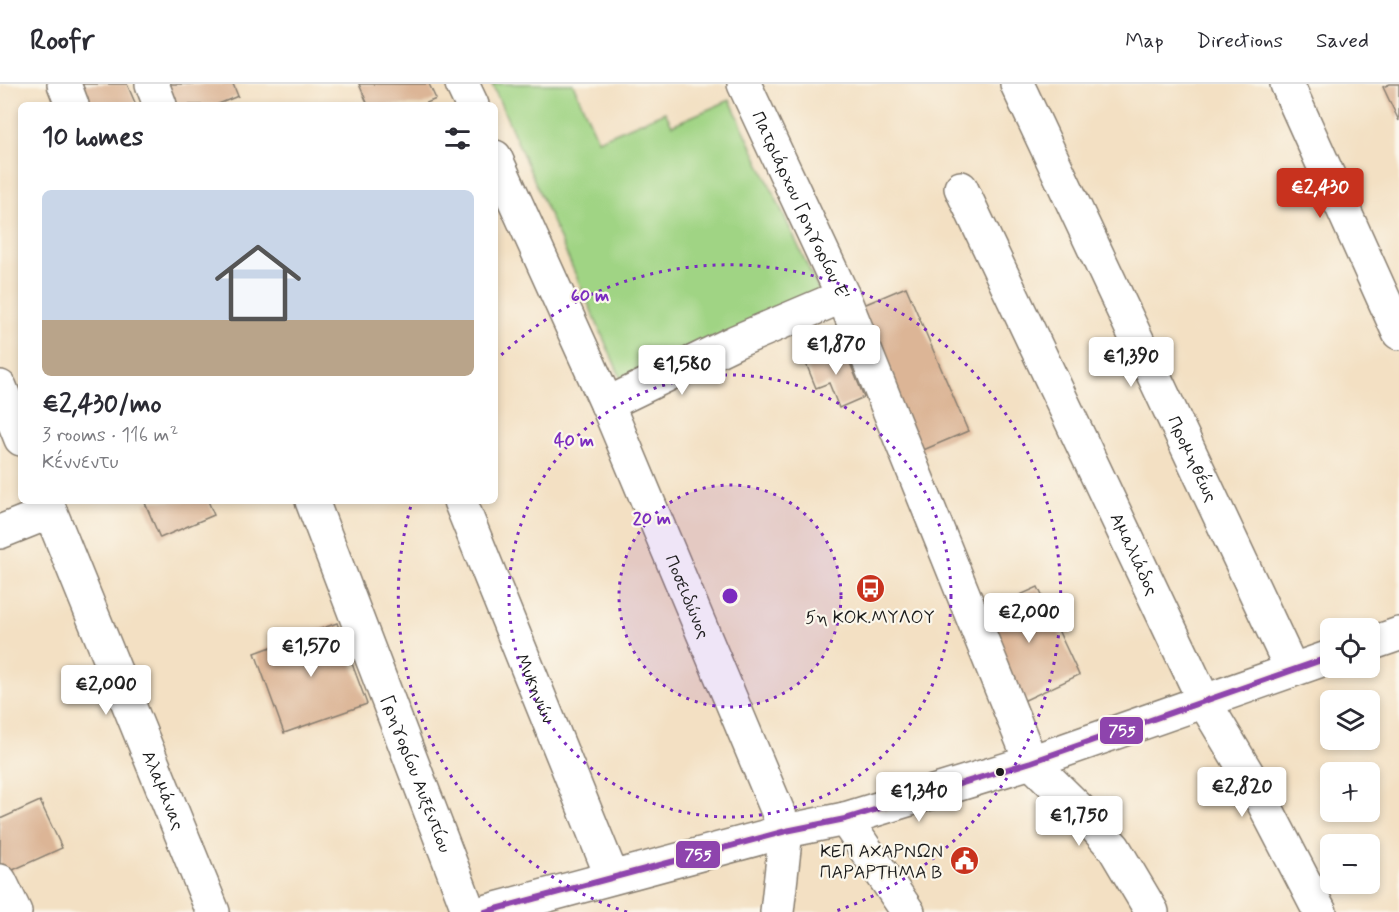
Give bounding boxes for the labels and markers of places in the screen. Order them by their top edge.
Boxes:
pin: €2,430 [1271,168,1369,219]
pin: €1,870 [787,325,885,376]
pin: €1,390 [1082,337,1180,388]
pin: €1,580 [633,345,731,396]
bus stop icon: 5η ΚΟΚ.ΜΥΛΟΥ [854,572,886,604]
centre of rings [720,586,740,606]
pin: €2,000 [980,593,1078,644]
place label: 5η ΚΟΚ.ΜΥΛΟΥ [805,606,935,630]
pin: €1,570 [262,627,360,678]
pin: €2,000 [57,665,155,716]
unlabelled marker [994,766,1006,778]
pin: €2,820 [1193,767,1291,818]
pin: €1,340 [870,772,968,823]
pin: €1,750 [1030,796,1128,847]
place label: ΚΕΠ ΑΧΑΡΝΩΝ ΠΑΡΑΡΤΗΜΑ Β [820,840,943,885]
public building icon: ΚΕΠ ΑΧΑΡΝΩΝ ΠΑΡΑΡΤΗΜΑ Β [948,845,980,877]

